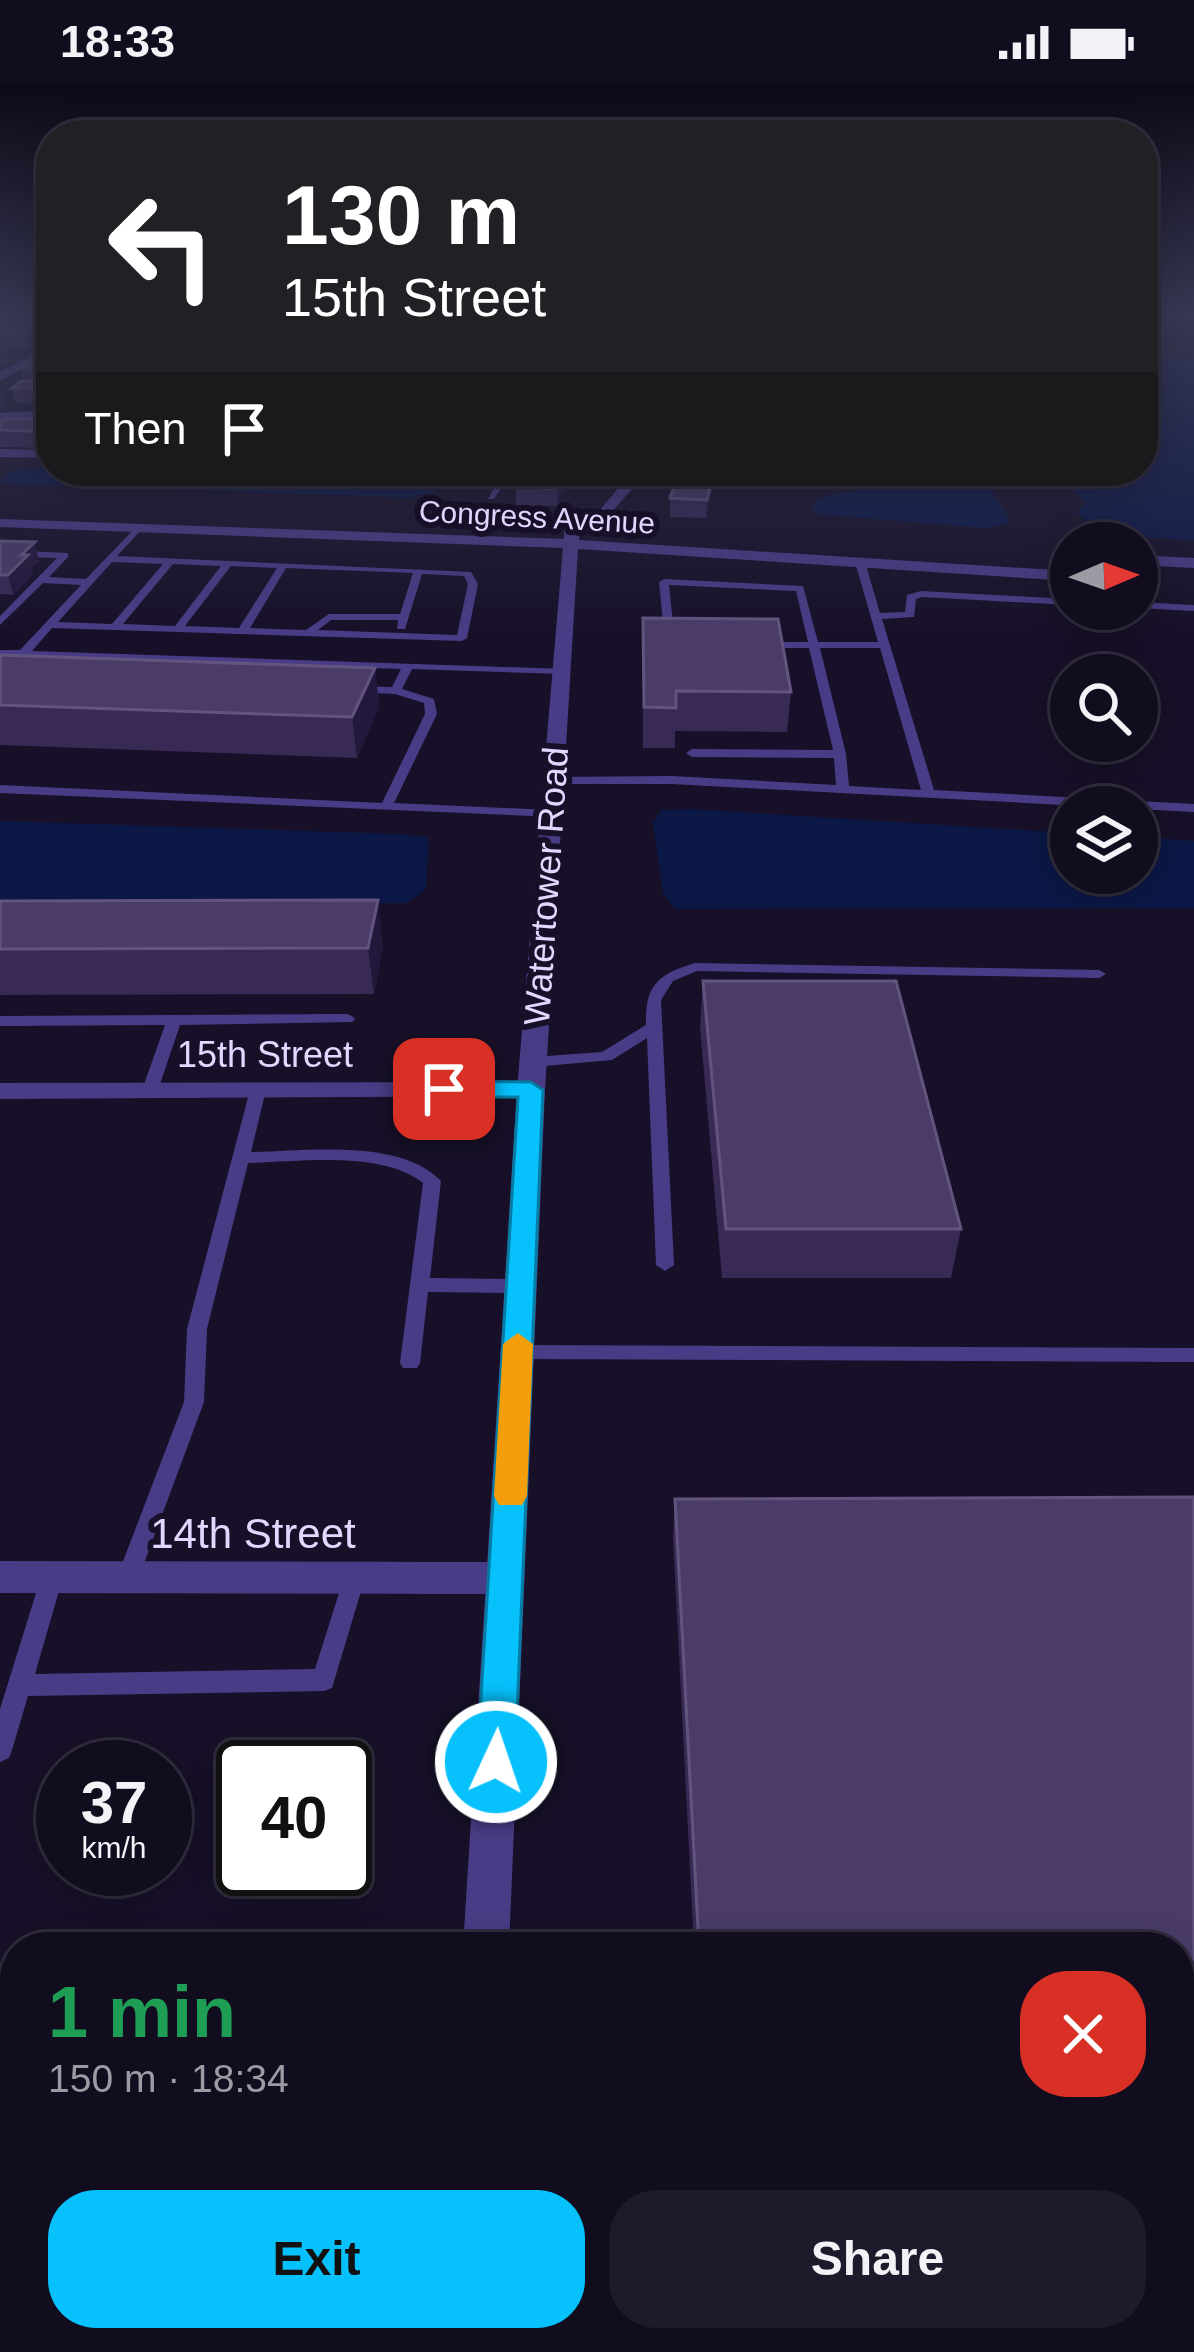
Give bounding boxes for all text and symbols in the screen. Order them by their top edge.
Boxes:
text: 18:33 [60,16,175,67]
icon: left [84,168,240,324]
text: 130 m [282,168,520,262]
text: 15th Street [282,267,546,327]
icon: arrive [211,396,277,462]
text: Then [84,403,187,454]
street label: Congress Avenue [418,494,656,540]
north arrow [1050,522,1158,630]
map controls [1050,522,1158,894]
button: search [1050,654,1158,762]
street label: Watertower Road [516,746,576,1026]
button: layers [1050,786,1158,894]
street label: 15th Street [177,1034,353,1075]
pin [393,1038,495,1140]
icon: arrive [411,1056,477,1122]
street label: 14th Street [150,1510,356,1557]
position arrow [433,1699,559,1825]
speed limit sign: 40 [216,1740,372,1896]
text: 37 [81,1769,147,1836]
text: km/h [81,1831,147,1864]
button: close [1020,1971,1146,2097]
text: 1 min [48,1972,236,2052]
text: 150 m · 18:34 [48,2057,289,2100]
button: Exit [48,2190,585,2328]
button: Share [609,2190,1146,2328]

